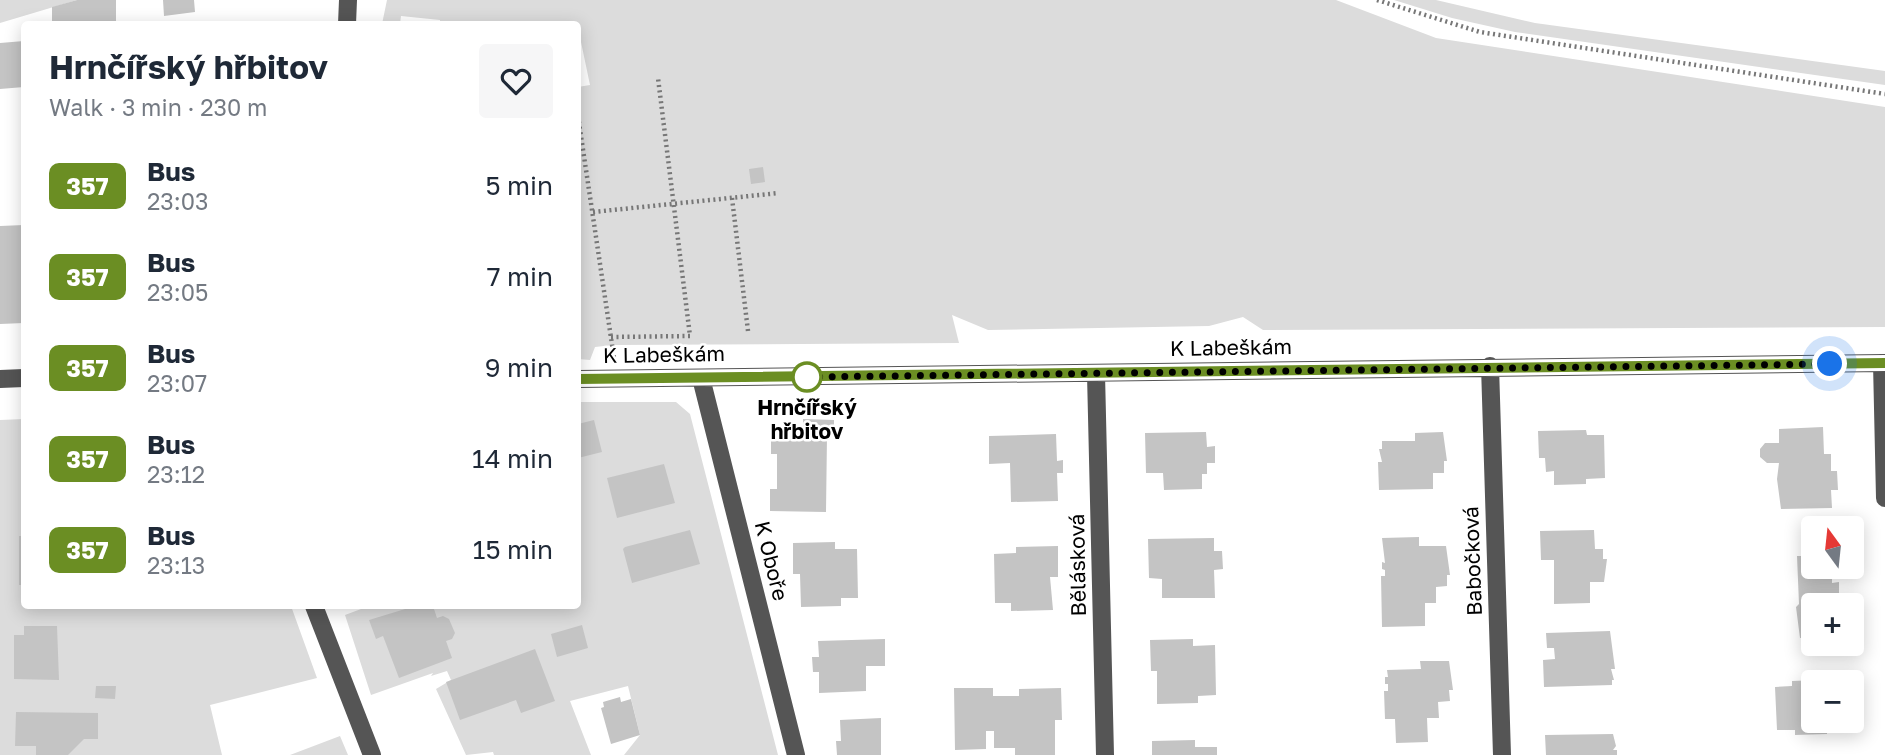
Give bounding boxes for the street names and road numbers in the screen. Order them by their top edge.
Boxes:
street label: K Labeškám [1170,333,1292,361]
street label: K Labeškám [603,340,725,368]
street label: Babočková [1457,506,1487,616]
street label: Bělásková [1063,514,1091,617]
street label: K Oboře [750,518,794,603]

